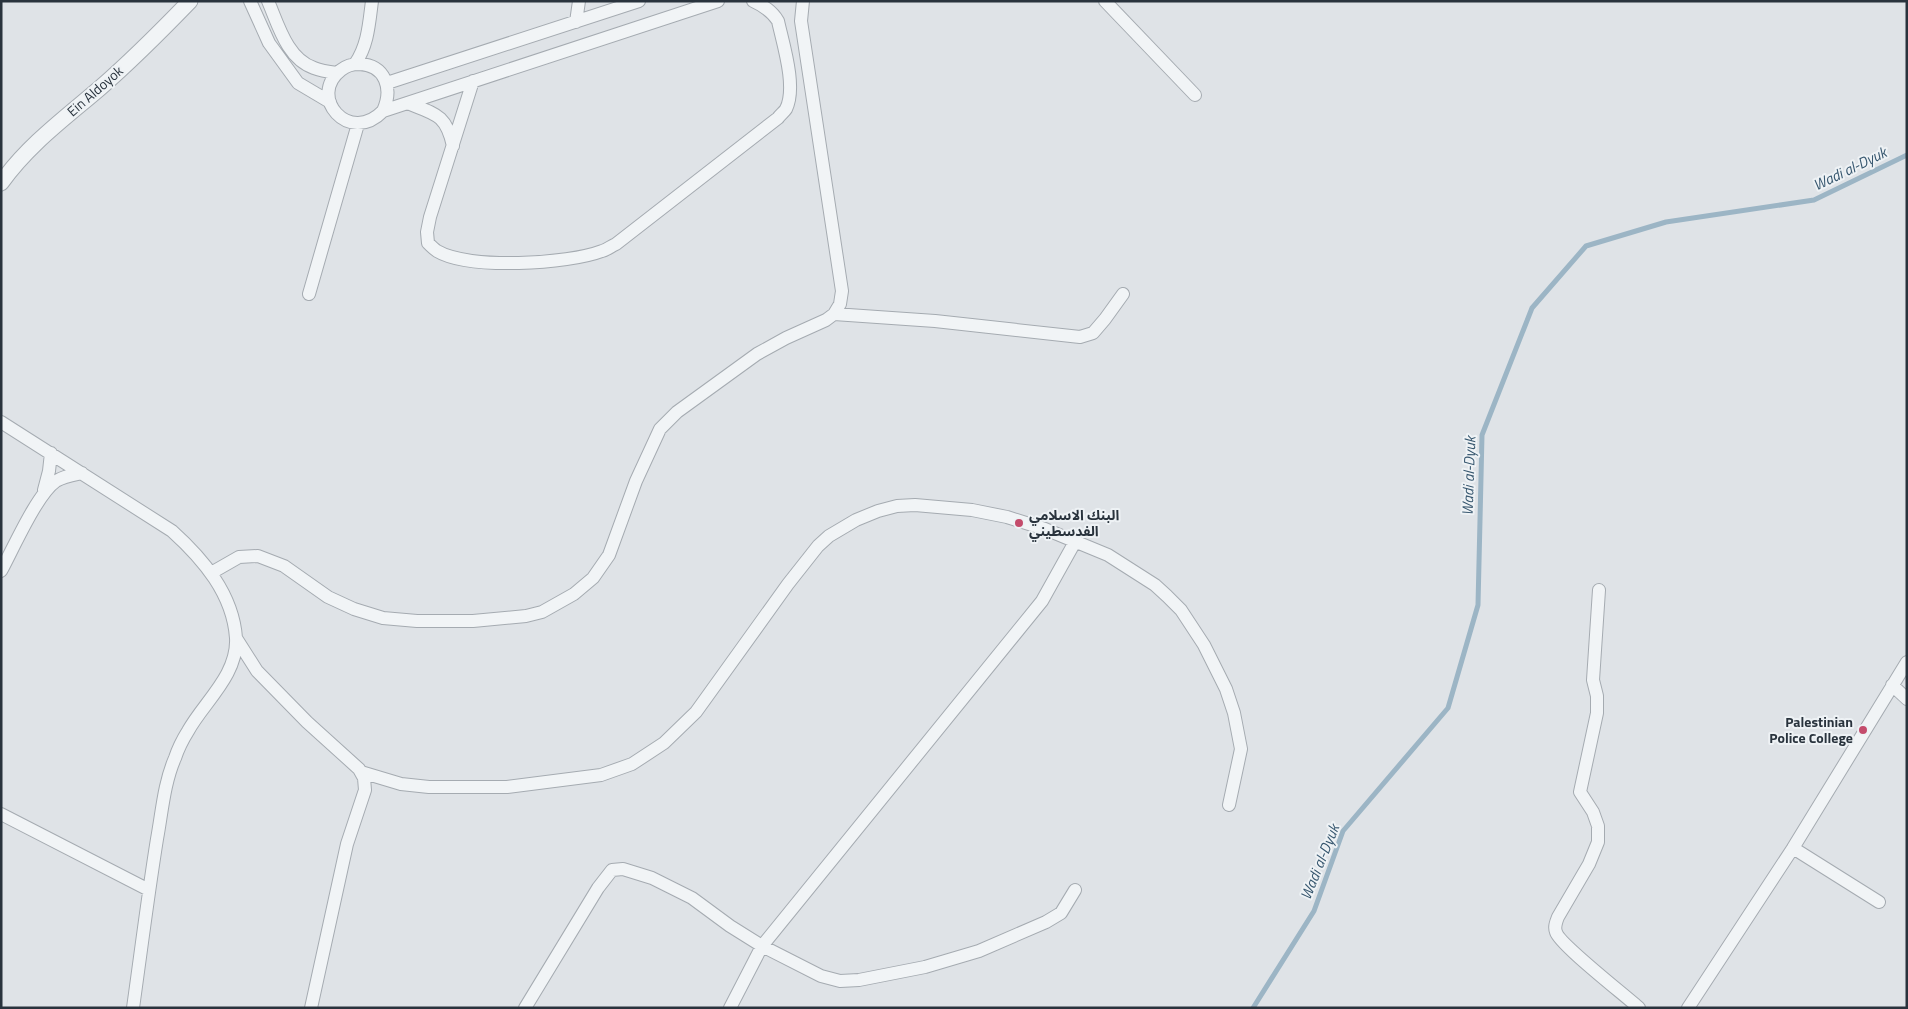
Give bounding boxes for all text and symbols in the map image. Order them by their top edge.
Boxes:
street label: Ein Aldoyok [62,60,128,121]
water label: Wadi al-Dyuk [1809,140,1893,196]
water label: Wadi al-Dyuk [1456,434,1481,516]
place label: البنك الاسلامي الفدسطيني [1029,504,1119,542]
marker: البنك الاسلامي الفدسطيني [1013,517,1025,529]
place label: Palestinian Police College [1769,711,1853,748]
marker: Palestinian Police College [1857,724,1869,736]
water label: Wadi al-Dyuk [1294,819,1346,903]

